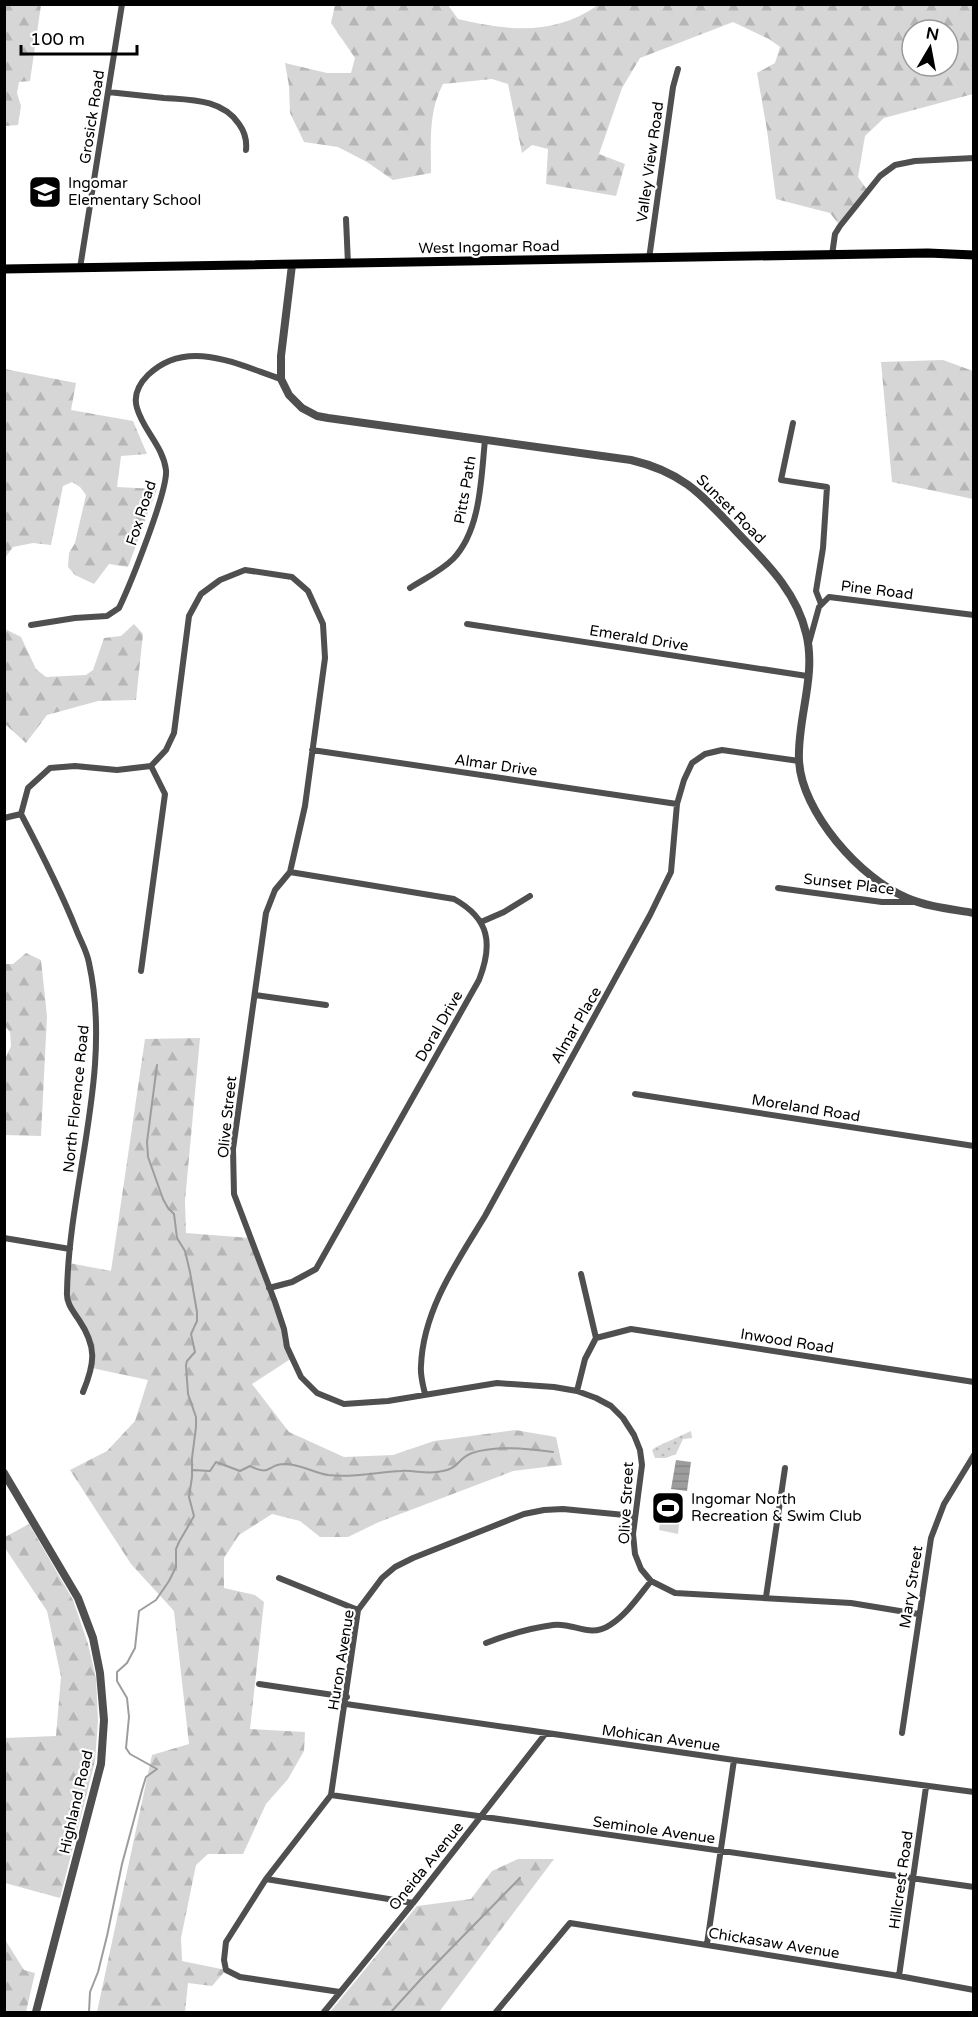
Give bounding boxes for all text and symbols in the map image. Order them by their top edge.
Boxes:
scale bar [21,18,136,56]
north arrow [900,18,960,78]
text: N [924,23,940,45]
text: 100 m [30,28,85,50]
street label: Grosick Road [76,69,108,165]
street label: Valley View Road [633,100,667,224]
school or university icon: Ingomar Elementary School [27,174,63,210]
place label: Ingomar Elementary School [68,174,201,209]
street label: West Ingomar Road [418,237,560,257]
street label: Pitts Path [450,454,480,526]
street label: Sunset Road [693,471,769,547]
street label: Fox Road [122,478,160,548]
street label: Pine Road [840,577,914,603]
street label: Emerald Drive [588,621,690,655]
street label: Almar Drive [453,750,539,780]
street label: Sunset Place [803,870,895,898]
street label: Almar Place [547,984,605,1066]
street label: Doral Drive [411,987,467,1065]
street label: North Florence Road [59,1024,93,1174]
street label: Olive Street [214,1075,240,1159]
street label: Moreland Road [750,1091,862,1125]
street label: Inwood Road [739,1325,835,1357]
street label: Olive Street [615,1461,637,1545]
sports icon: Ingomar North Recreation & Swim Club [650,1490,686,1526]
place label: Ingomar North Recreation & Swim Club [691,1490,862,1525]
street label: Mary Street [896,1544,926,1630]
street label: Huron Avenue [324,1608,358,1712]
street label: Mohican Avenue [601,1721,721,1755]
street label: Highland Road [55,1748,97,1856]
street label: Seminole Avenue [592,1813,716,1847]
street label: Oneida Avenue [385,1818,467,1914]
street label: Hillcrest Road [885,1830,917,1930]
street label: Chickasaw Avenue [707,1924,841,1962]

